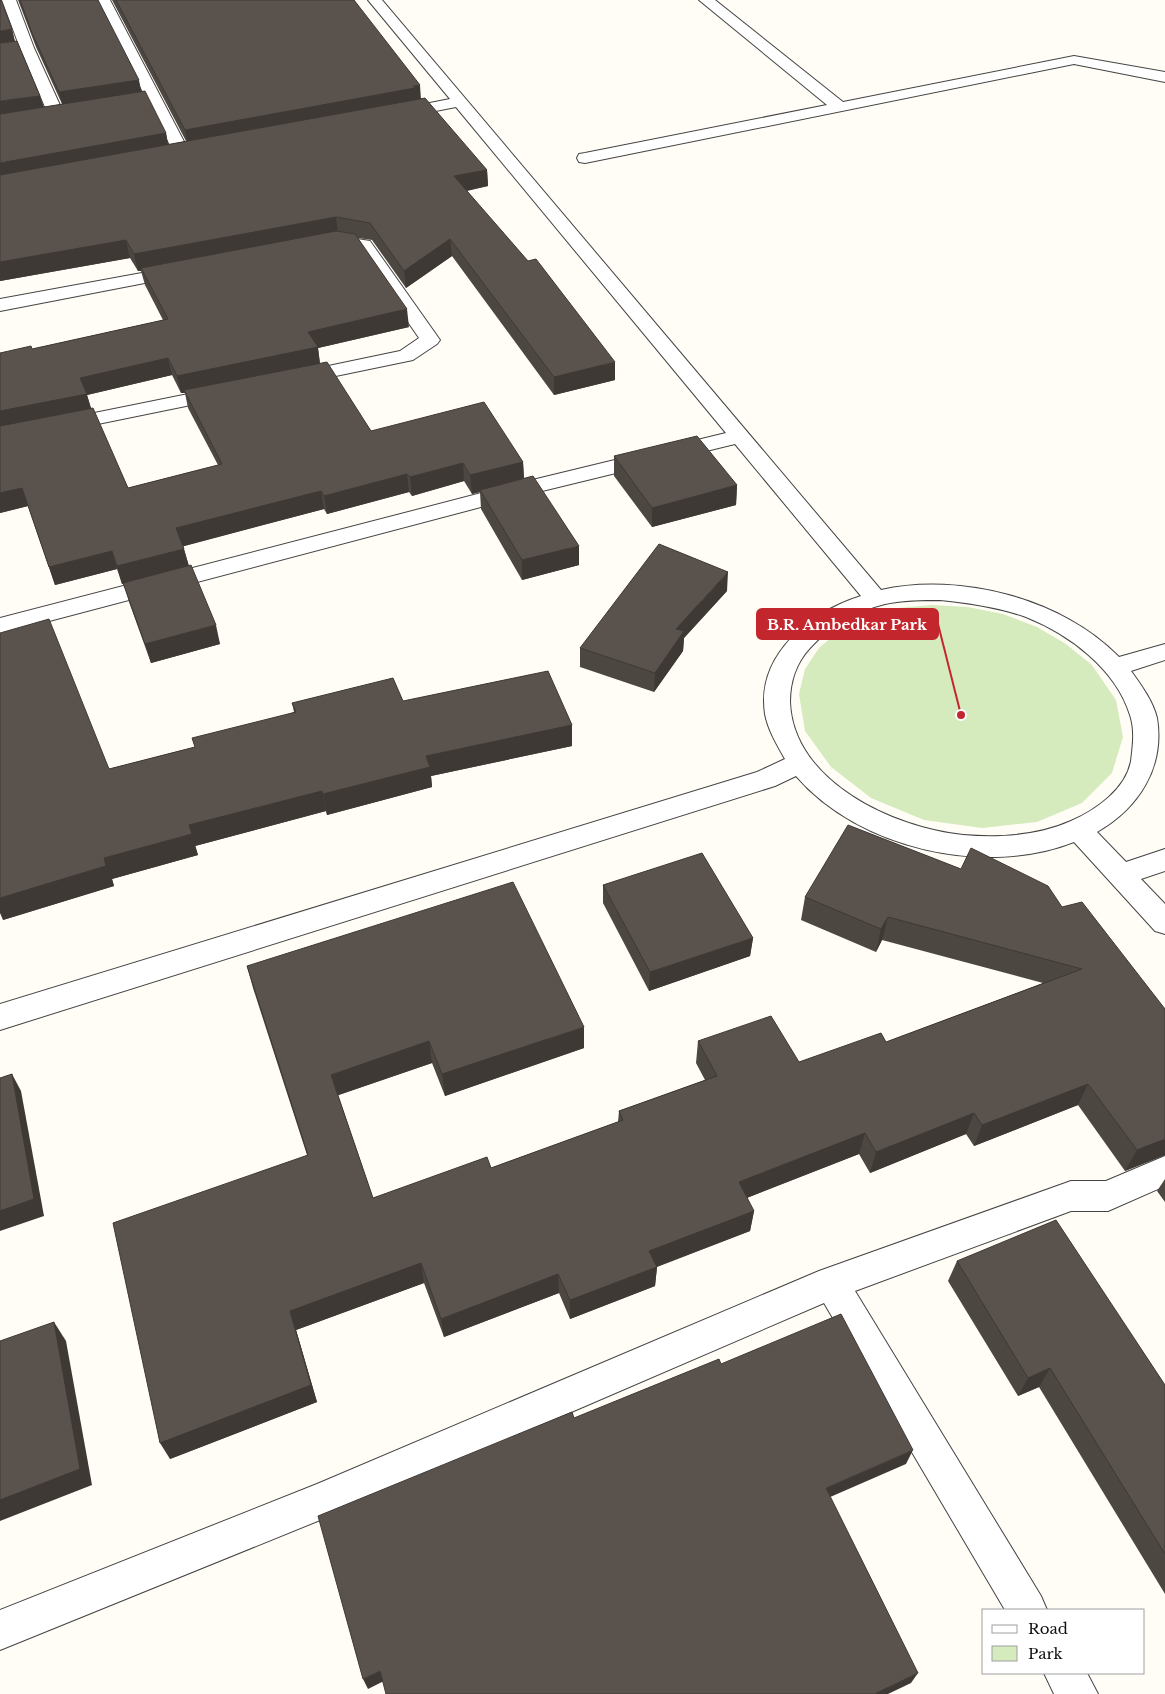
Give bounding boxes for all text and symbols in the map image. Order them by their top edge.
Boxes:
callout: B.R. Ambedkar Park [757,609,938,639]
text: B.R. Ambedkar Park [767,615,928,634]
legend [982,1609,1145,1674]
text: Road [1028,1619,1068,1638]
text: Park [1028,1644,1064,1663]

